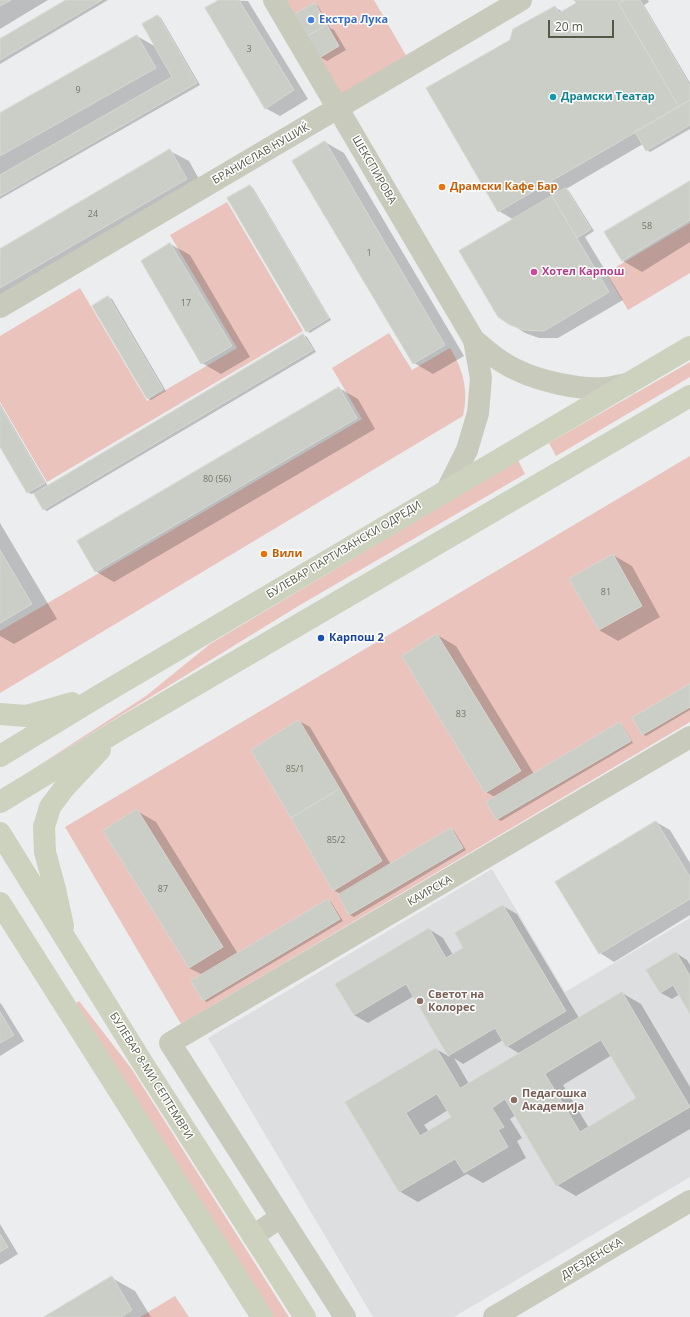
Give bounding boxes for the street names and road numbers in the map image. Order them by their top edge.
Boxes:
street label: БРАНИСЛАВ НУШИЌ [210,121,312,187]
street label: ШЕКСПИРОВА [349,133,399,207]
street label: БУЛЕВАР ПАРТИЗАНСКИ ОДРЕДИ [264,499,424,601]
street label: КАИРСКА [405,873,455,909]
street label: БУЛЕВАР 8-МИ СЕПТЕМВРИ [106,1010,196,1142]
street label: ДРЕЗДЕНСКА [559,1236,625,1282]

